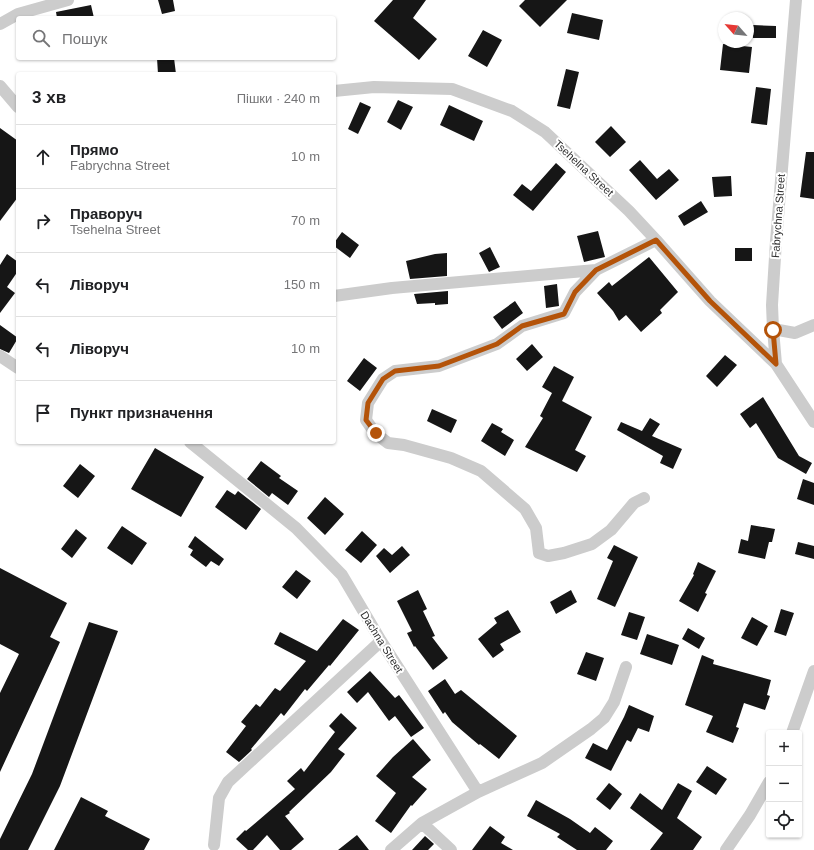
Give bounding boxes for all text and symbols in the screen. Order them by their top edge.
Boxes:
north arrow [718,12,754,48]
search box [16,16,336,60]
icon: search [30,27,52,49]
text: Пошук [62,30,107,47]
text: 3 хв [32,88,66,107]
text: Пішки · 240 m [237,91,320,106]
street label: Tsehelna Street [552,138,616,198]
text: Прямо [70,141,119,158]
icon: ahead [32,146,54,168]
text: 10 m [291,149,320,164]
text: Fabrychna Street [70,158,170,173]
street label: Fabrychna Street [769,173,787,259]
text: Праворуч [70,205,143,222]
icon: right [32,210,54,232]
text: 70 m [291,213,320,228]
text: Tsehelna Street [70,222,160,237]
icon: left [32,274,54,296]
text: Ліворуч [70,276,129,293]
text: 150 m [284,277,320,292]
route start [764,321,782,339]
icon: left [32,338,54,360]
text: Ліворуч [70,340,129,357]
text: 10 m [291,341,320,356]
icon: arrive [32,402,54,424]
text: Пункт призначення [70,404,213,421]
route end [367,424,385,442]
street label: Dachna Street [358,609,406,675]
map controls [766,730,802,838]
button: + [766,730,802,766]
button: − [766,766,802,802]
button: locate [766,802,802,838]

